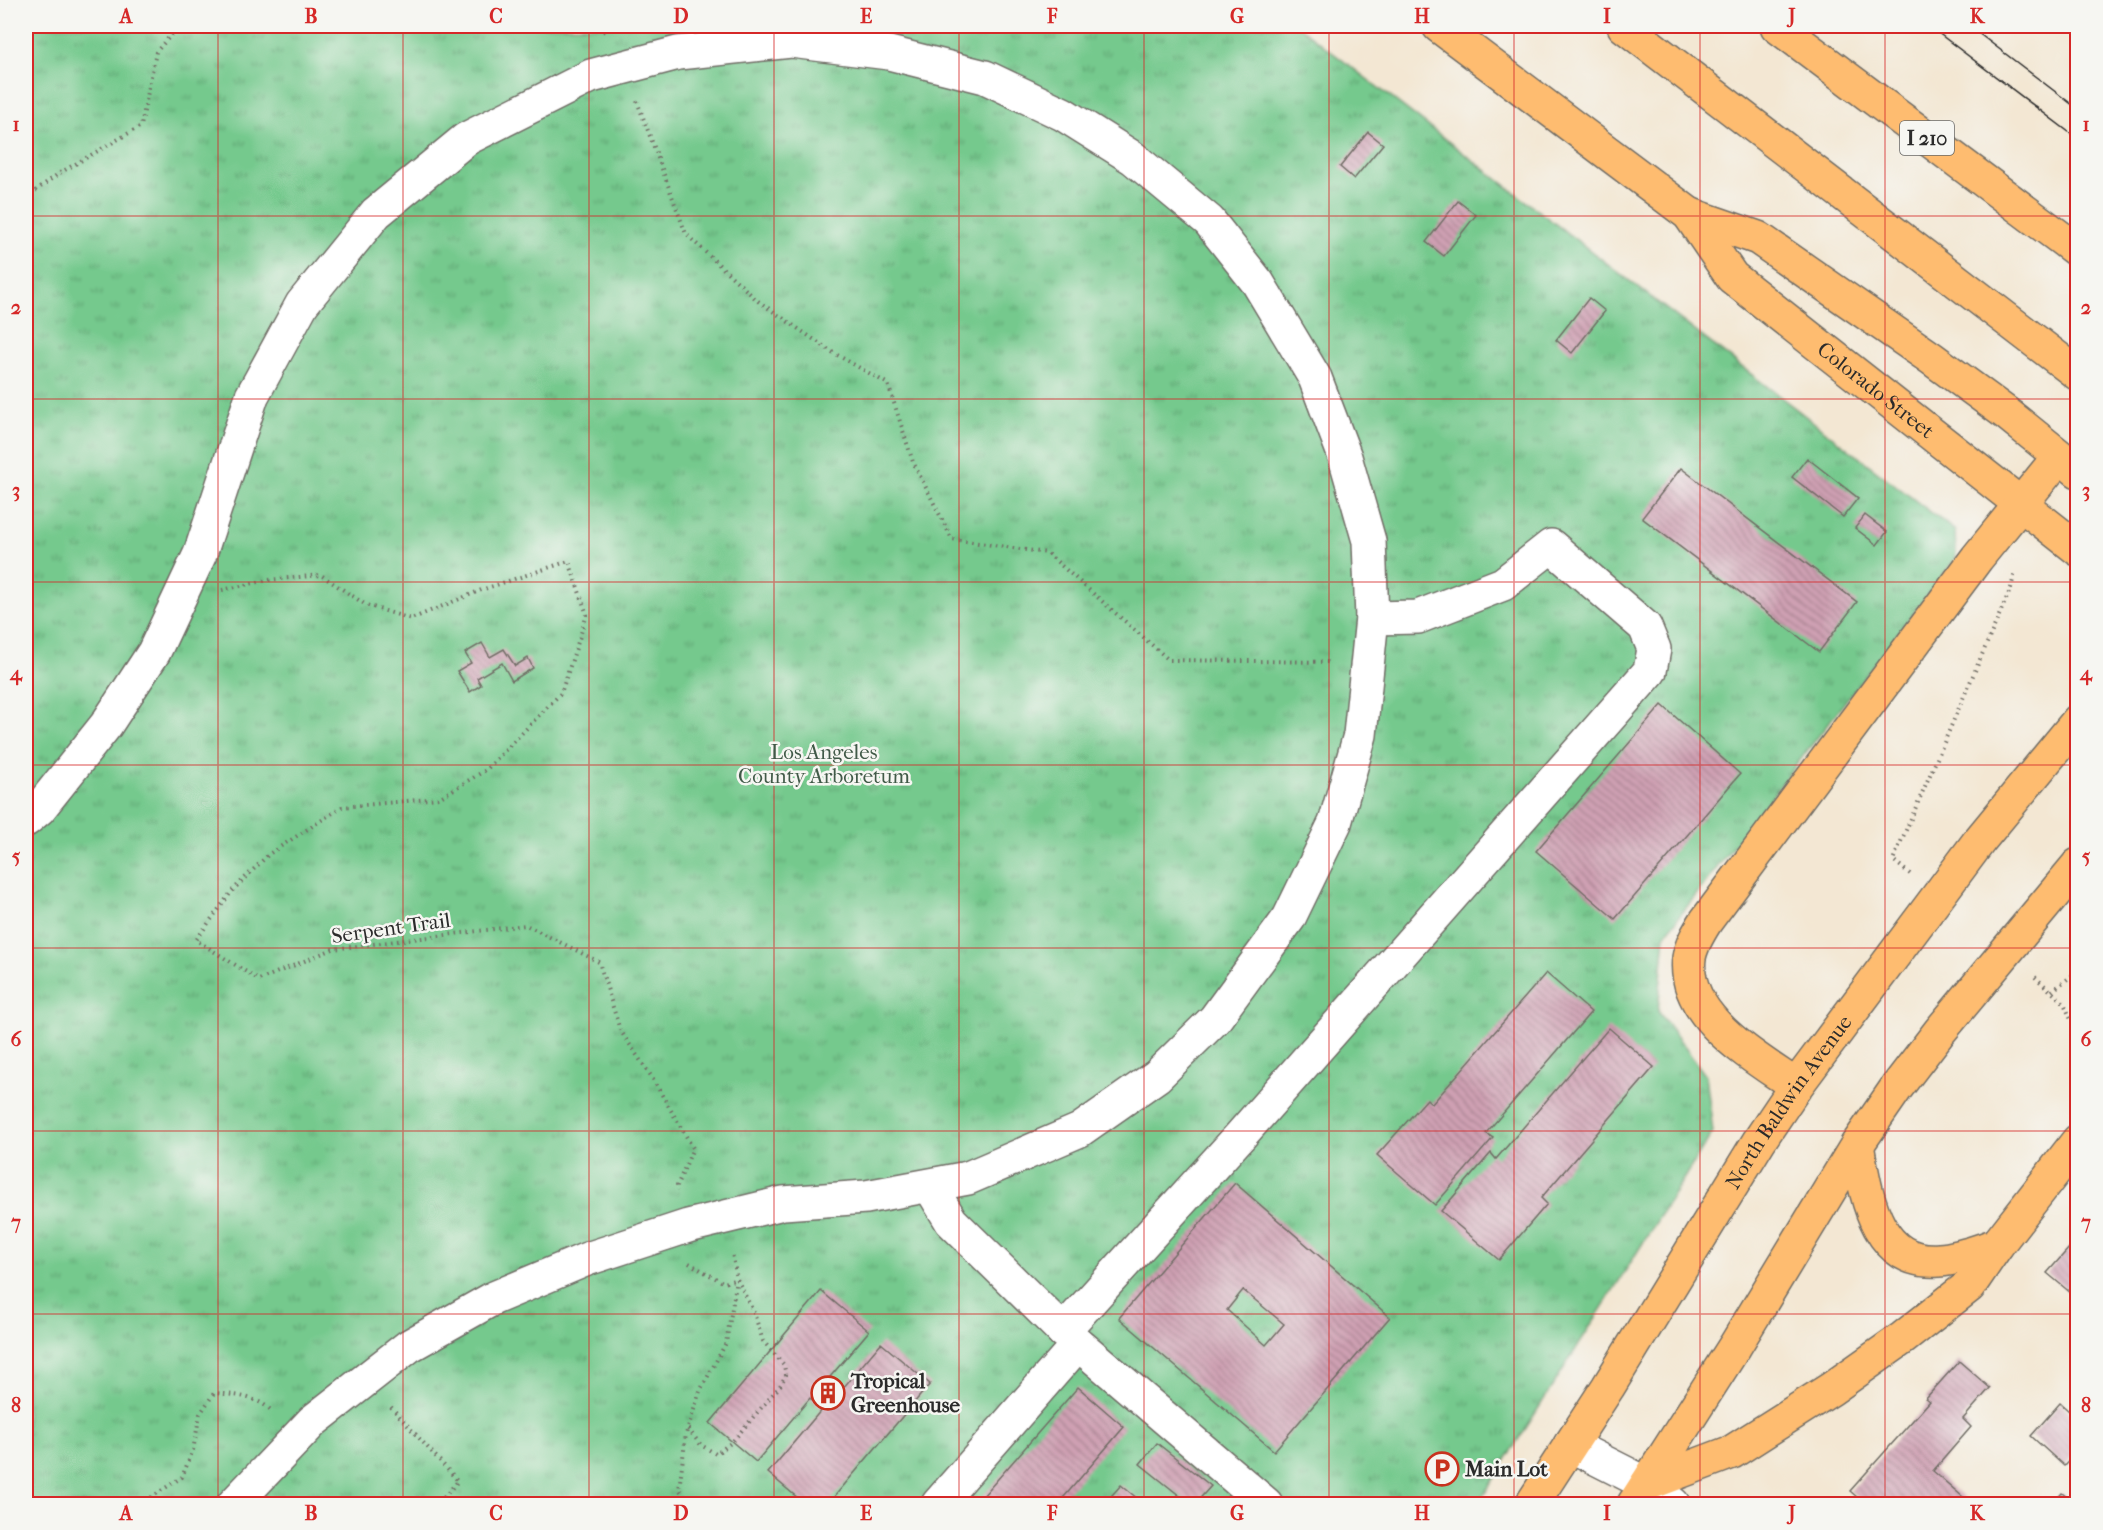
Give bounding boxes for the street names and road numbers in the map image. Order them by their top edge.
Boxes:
road number: I 210 [1900,121,1954,155]
street label: Colorado Street [1813,337,1939,444]
street label: Serpent Trail [330,908,452,948]
street label: North Baldwin Avenue [1721,1010,1857,1193]

